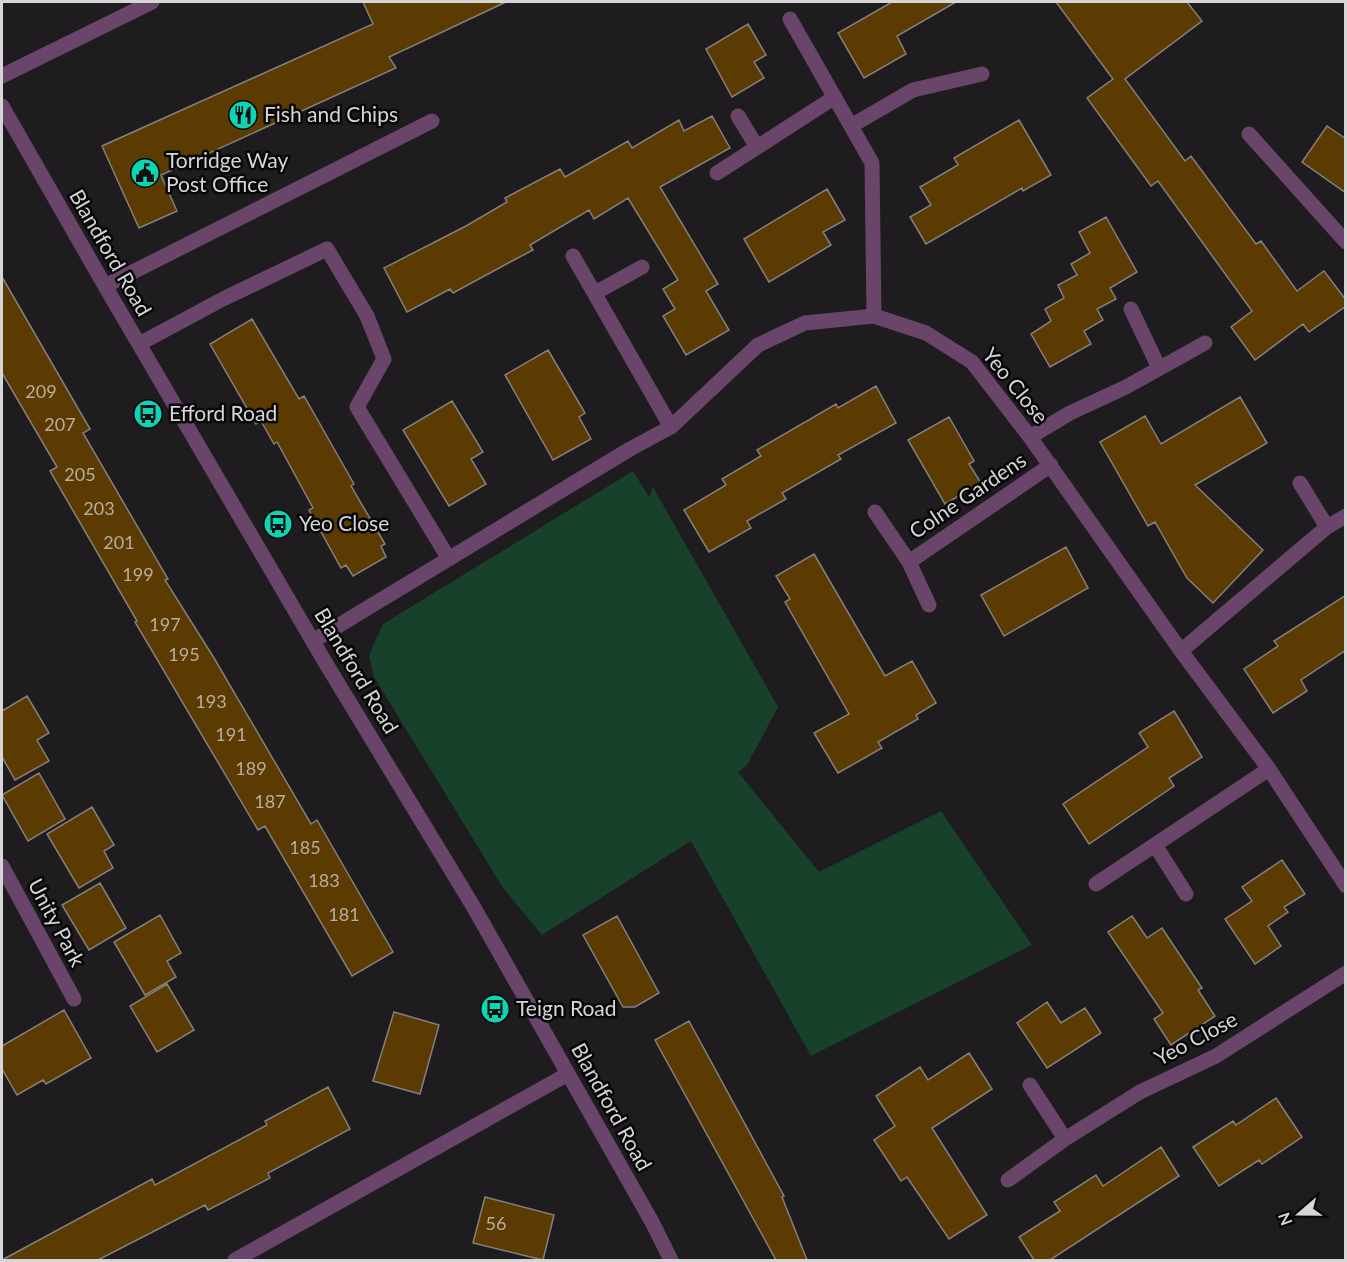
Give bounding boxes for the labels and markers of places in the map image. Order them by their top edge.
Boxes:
restaurant icon: Fish and Chips [227,99,259,131]
place label: Fish and Chips [264,101,398,126]
place label: Torridge Way Post Office [166,147,289,196]
public building icon: Torridge Way Post Office [129,157,161,189]
bus stop icon: Efford Road [132,398,164,430]
place label: Efford Road [169,400,277,425]
bus stop icon: Yeo Close [262,508,294,540]
place label: Yeo Close [299,510,389,535]
bus stop icon: Teign Road [479,993,511,1025]
place label: Teign Road [516,995,617,1020]

